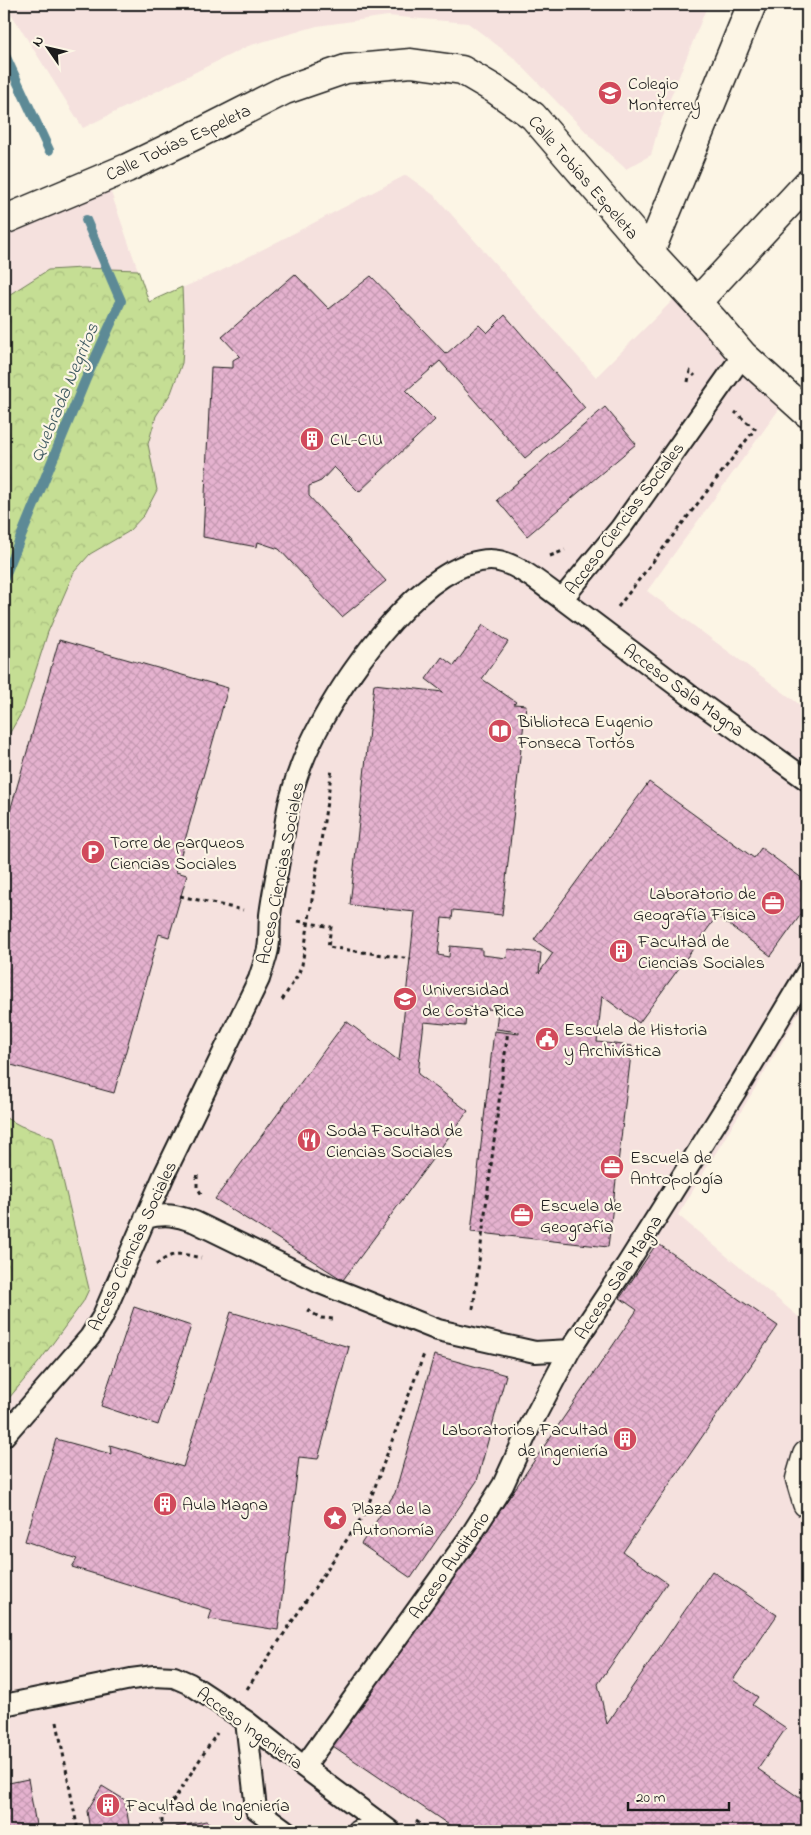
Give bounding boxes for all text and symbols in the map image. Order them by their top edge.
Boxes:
north arrow [22,22,72,72]
text: N [27,32,50,51]
place label: Colegio Monterrey [628,72,701,119]
school or university icon: Colegio Monterrey [597,80,623,106]
street label: Calle Tobías Espeleta [102,99,256,189]
street label: Calle Tobías Espeleta [521,110,644,246]
water label: Quebrada Negritos [24,319,108,467]
building icon: CIL-CIU [299,426,325,452]
place label: CIL-CIU [330,428,383,454]
street label: Acceso Ciencias Sociales [560,438,692,601]
street label: Acceso Sala Magna [616,639,749,745]
place label: Biblioteca Eugenio Fonseca Tortós [517,710,653,757]
library icon: Biblioteca Eugenio Fonseca Tortós [487,718,513,744]
street label: Acceso Ciencias Sociales [252,780,312,967]
place label: Torre de parqueos Ciencias Sociales [110,831,245,878]
parking icon: Torre de parqueos Ciencias Sociales [80,839,106,865]
place label: Laboratorio de Geografía Física [633,882,757,930]
office icon: Laboratorio de Geografía Física [760,890,786,916]
place label: Facultad de Ciencias Sociales [637,930,765,977]
building icon: Facultad de Ciencias Sociales [608,938,634,964]
place label: Universidad de Costa Rica [422,978,524,1025]
school or university icon: Universidad de Costa Rica [392,986,418,1012]
place label: Escuela de Historia y Archivística [564,1018,707,1065]
public building icon: Escuela de Historia y Archivística [534,1026,560,1052]
place label: Soda Facultad de Ciencias Sociales [326,1119,463,1166]
restaurant icon: Soda Facultad de Ciencias Sociales [296,1127,322,1153]
place label: Escuela de Antropología [630,1146,723,1194]
office icon: Escuela de Antropología [599,1154,625,1180]
street label: Acceso Ciencias Sociales [83,1158,185,1336]
place label: Escuela de Geografía [540,1194,623,1242]
office icon: Escuela de Geografía [509,1202,535,1228]
street label: Acceso Sala Magna [570,1211,671,1346]
place label: Laboratorios Facultad de Ingeniería [442,1418,608,1466]
building icon: Laboratorios Facultad de Ingeniería [612,1426,638,1452]
building icon: Aula Magna [152,1491,178,1517]
place label: Aula Magna [182,1493,268,1520]
place label: Plaza de la Autonomía [352,1497,434,1544]
place icon: Plaza de la Autonomía [322,1505,348,1531]
street label: Acceso Auditorio [404,1507,498,1625]
street label: Acceso Ingeniería [190,1682,307,1778]
scale bar [628,1780,730,1812]
text: 20 m [636,1787,666,1809]
building icon: Facultad de Ingeniería [95,1792,121,1818]
place label: Facultad de Ingeniería [125,1794,290,1821]

